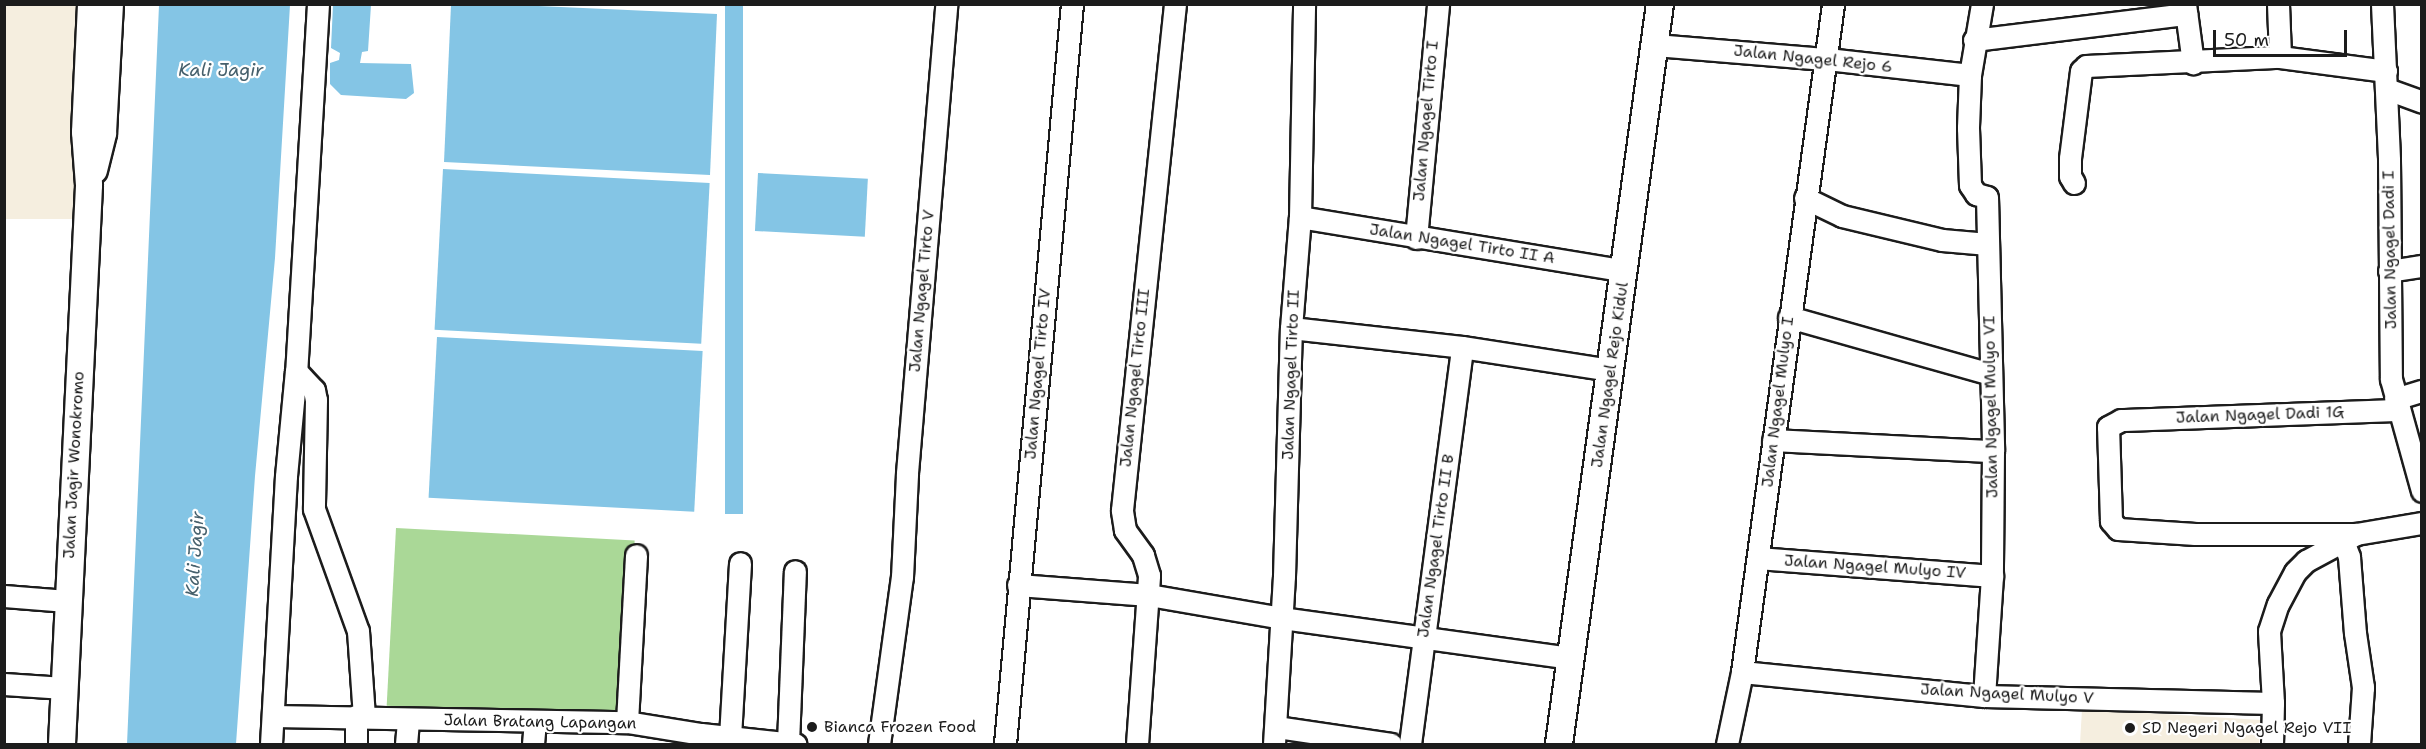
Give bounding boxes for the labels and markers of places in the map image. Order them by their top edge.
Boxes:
place label: Bianca Frozen Food [824,717,976,737]
place label: SD Negeri Ngagel Rejo VII [2142,718,2351,738]
marker: Bianca Frozen Food [805,720,819,734]
marker: SD Negeri Ngagel Rejo VII [2123,721,2137,735]

